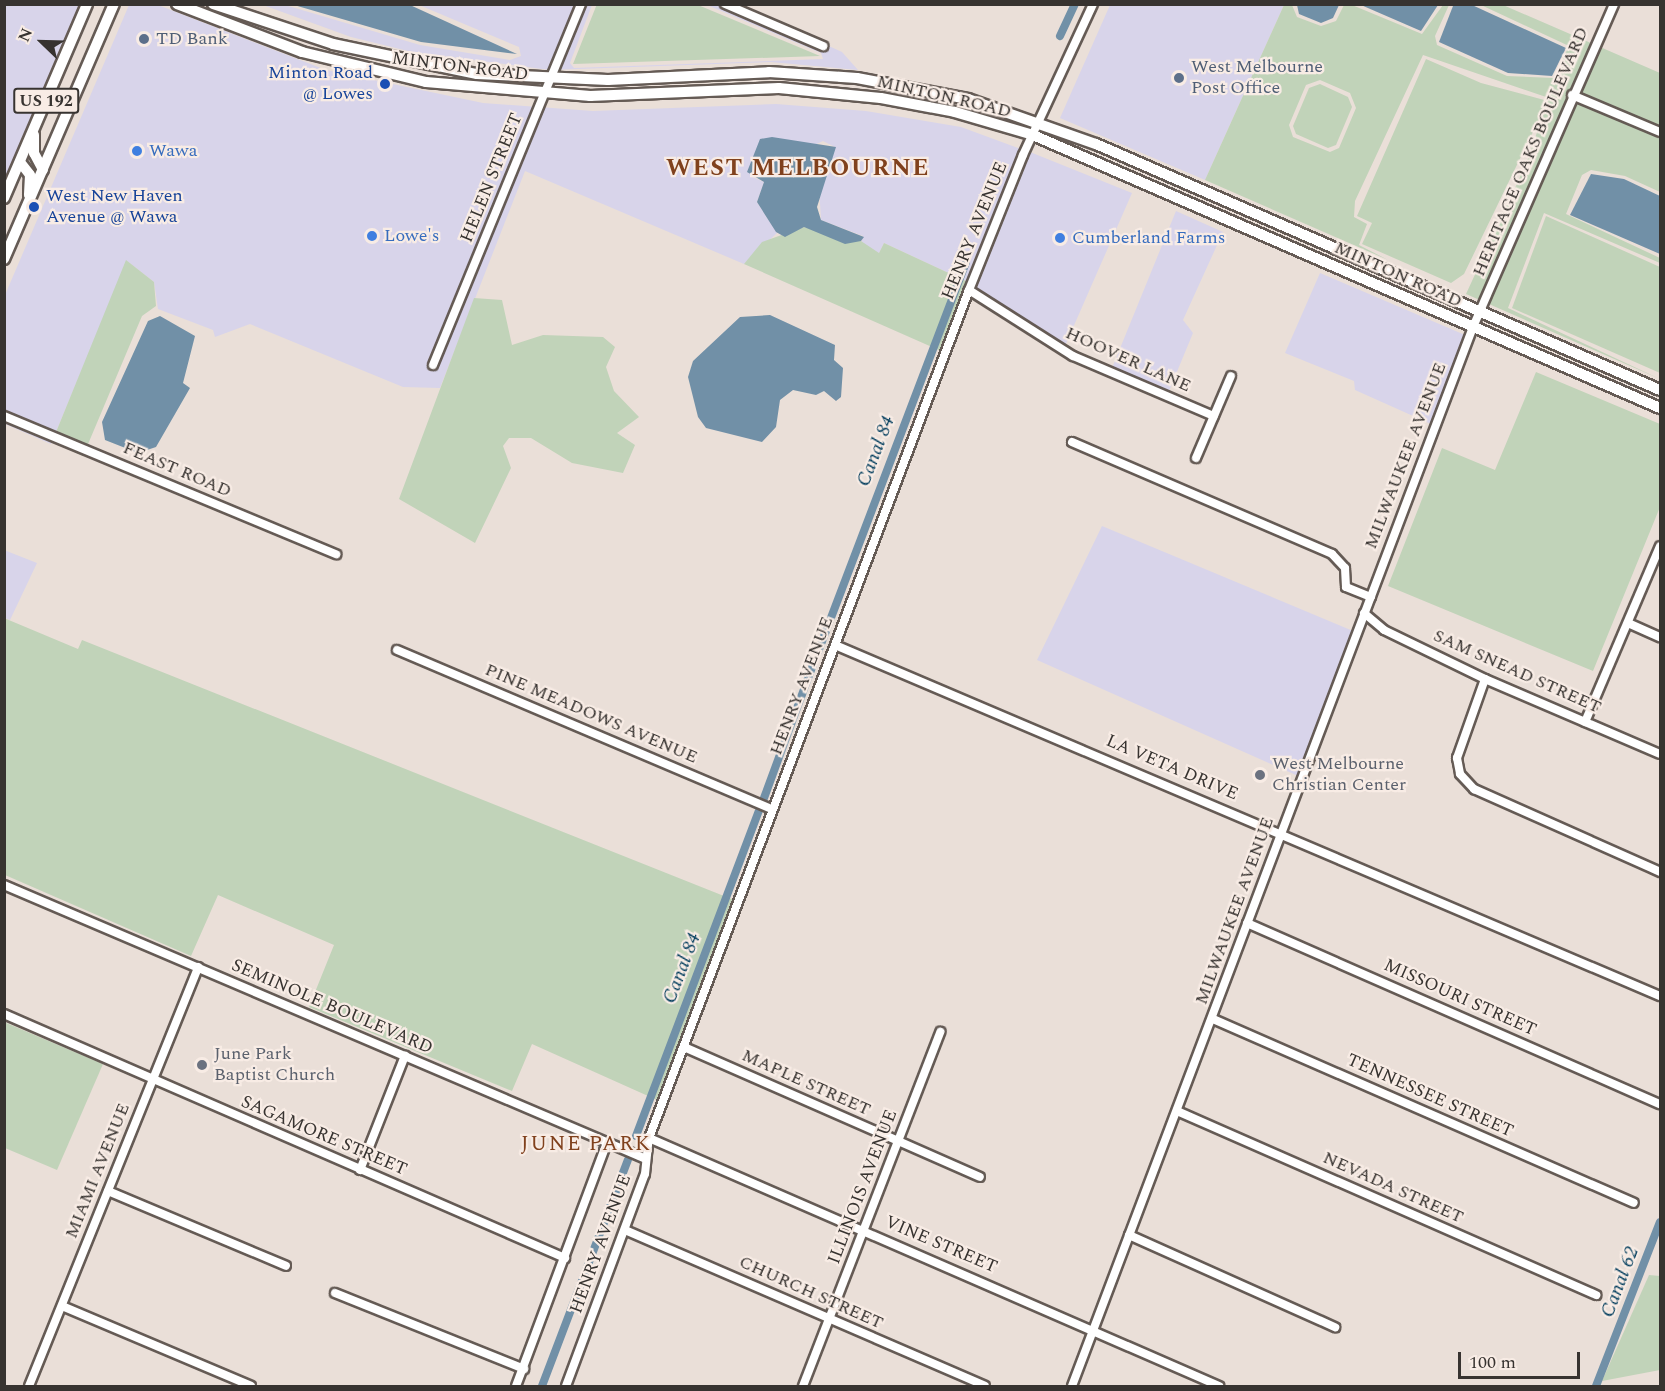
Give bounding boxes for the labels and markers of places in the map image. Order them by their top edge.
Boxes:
place label: TD Bank [156,28,228,50]
marker: TD Bank [137,32,151,46]
place label: West Melbourne Post Office [1191,57,1323,100]
place label: Minton Road @ Lowes [268,63,373,106]
marker: West Melbourne Post Office [1172,71,1186,85]
marker: Minton Road @ Lowes [378,77,392,91]
place label: Wawa [149,140,197,162]
marker: Wawa [130,144,144,158]
place label: West New Haven Avenue @ Wawa [46,186,183,228]
marker: West New Haven Avenue @ Wawa [27,200,41,214]
place label: Lowe's [384,225,440,247]
place label: Cumberland Farms [1072,227,1226,249]
marker: Lowe's [365,229,379,243]
marker: Cumberland Farms [1053,231,1067,245]
place label: West Melbourne Christian Center [1272,754,1406,796]
marker: West Melbourne Christian Center [1253,768,1267,782]
place label: June Park Baptist Church [214,1044,335,1086]
marker: June Park Baptist Church [195,1058,209,1072]

